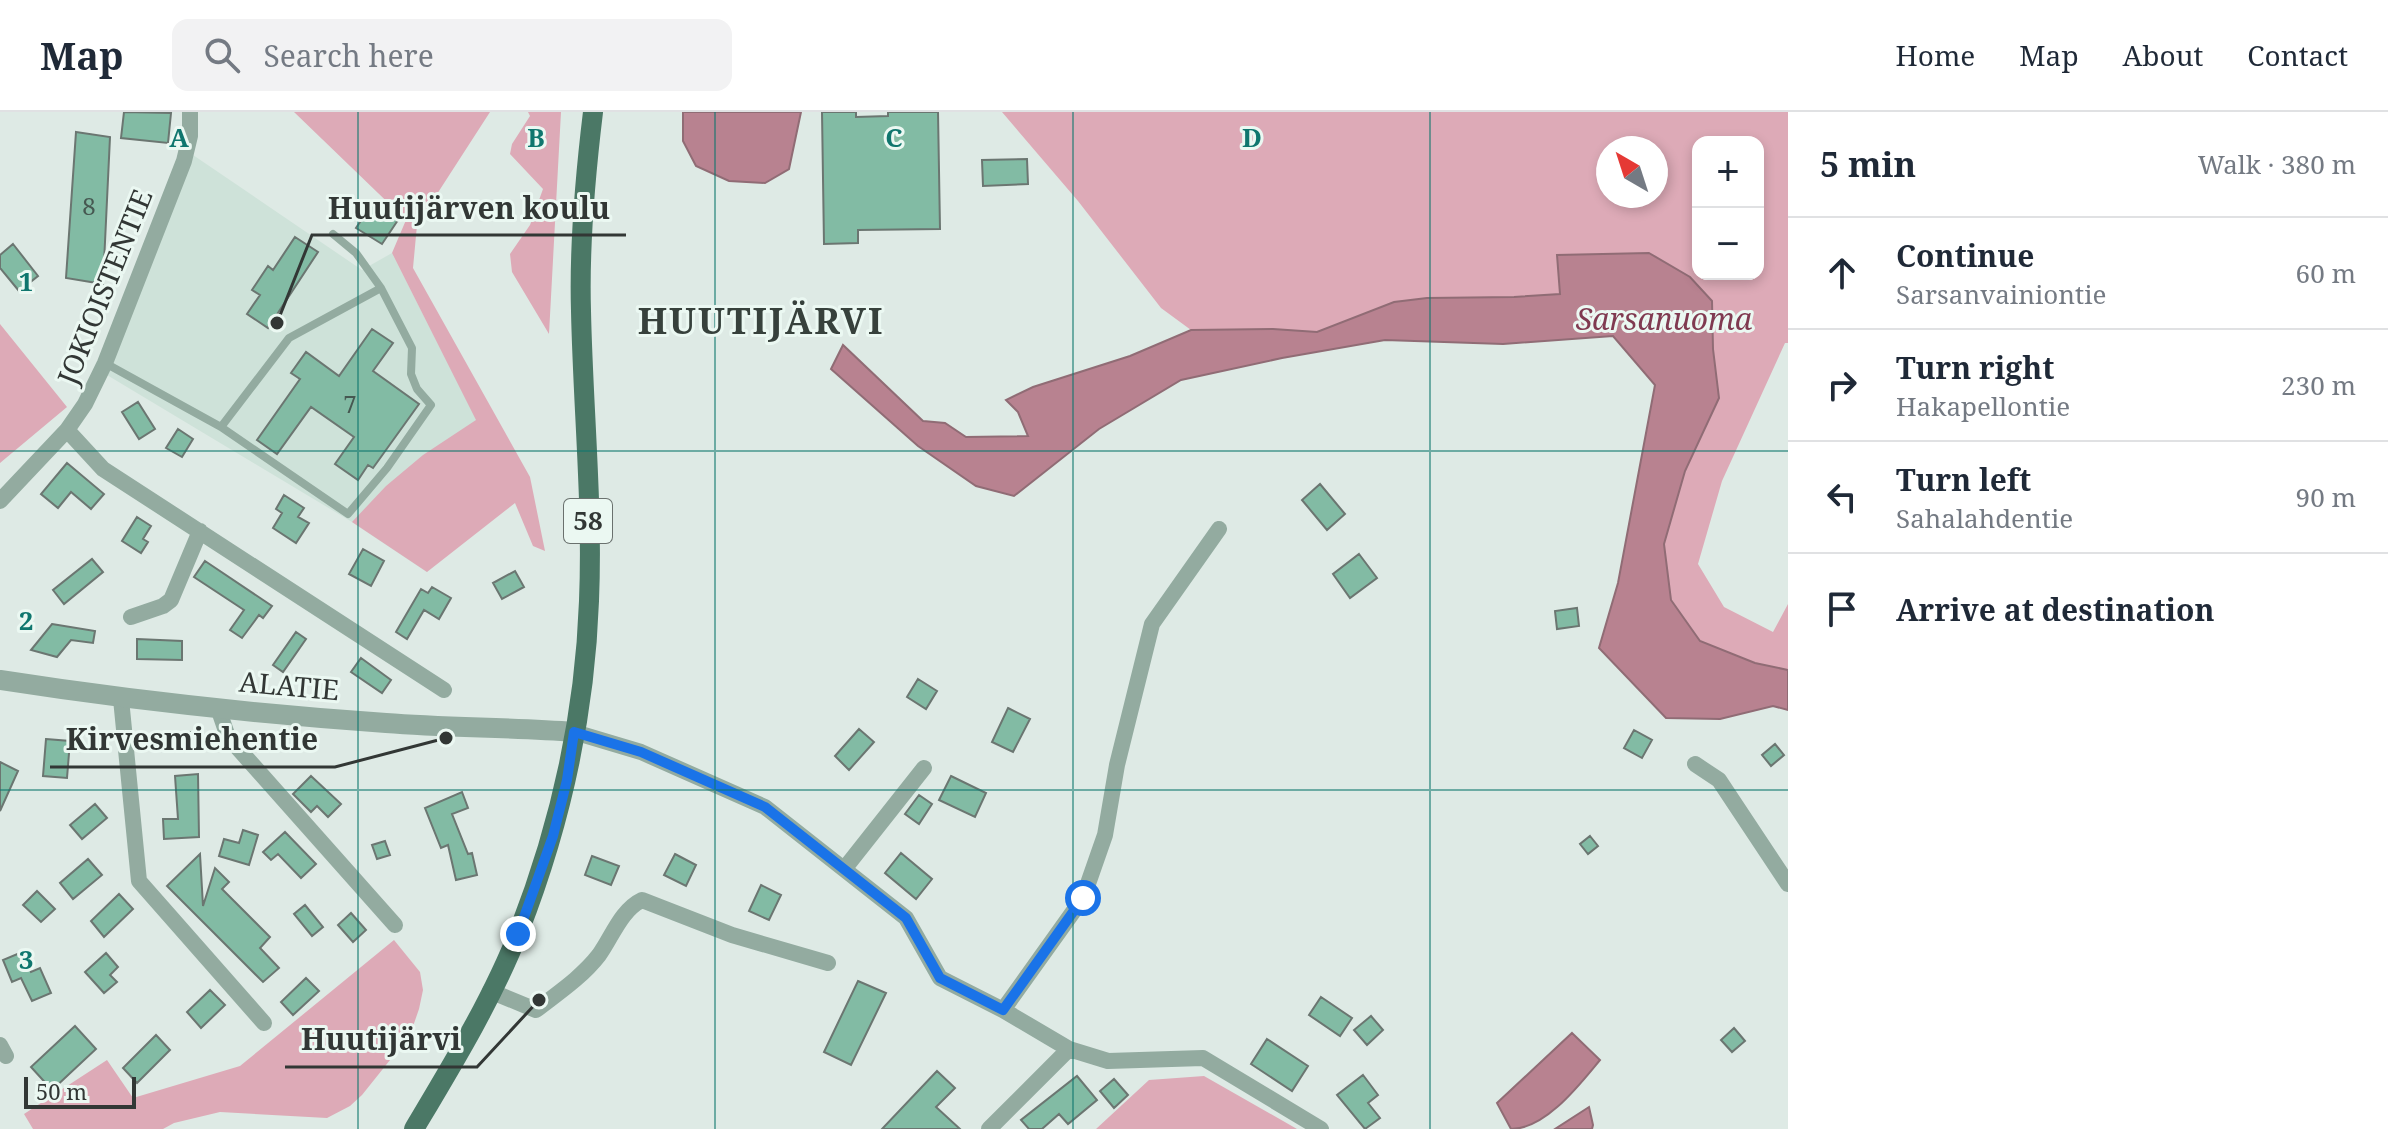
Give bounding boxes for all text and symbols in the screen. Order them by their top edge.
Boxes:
search box [172,19,732,91]
text: Map [40,29,124,81]
icon: search [200,33,244,77]
text: Search here [264,35,434,76]
text: Home [1896,36,1975,74]
text: Map [2019,36,2079,74]
text: About [2123,36,2203,74]
text: Contact [2247,36,2348,74]
text: A [169,119,189,155]
text: B [527,119,545,155]
text: C [885,119,903,155]
text: D [1242,119,1262,155]
north arrow [1596,136,1668,208]
map controls [1692,136,1764,280]
button: + [1692,136,1764,208]
text: 5 min [1820,141,1916,187]
text: Walk · 380 m [2198,146,2356,182]
callout: Huutijärven koulu [312,181,626,235]
street label: JOKIOISTENTIE [47,183,161,391]
text: Huutijärven koulu [328,187,610,228]
house number: 8 [82,189,96,222]
button: − [1692,208,1764,280]
text: Continue [1896,235,2034,276]
icon: ahead [1820,251,1864,295]
text: 60 m [2296,255,2356,291]
text: 1 [19,263,33,299]
text: Sarsanvainiontie [1896,276,2106,312]
district label: HUUTIJÄRVI [638,296,884,345]
water label: Sarsanuoma [1576,298,1753,339]
text: Turn right [1896,347,2054,388]
icon: right [1820,363,1864,407]
text: 230 m [2281,367,2356,403]
house number: 7 [343,387,357,420]
text: Hakapellontie [1896,388,2070,424]
text: Turn left [1896,459,2031,500]
icon: left [1820,475,1864,519]
text: 90 m [2296,479,2356,515]
road number: 58 [564,499,612,543]
text: Sahalahdentie [1896,500,2073,536]
icon: arrive [1820,587,1864,631]
text: Arrive at destination [1896,589,2215,630]
text: 2 [19,602,33,638]
street label: ALATIE [238,662,341,708]
callout: Kirvesmiehentie [50,713,335,767]
text: Kirvesmiehentie [66,718,318,759]
route start [1065,880,1101,916]
route end [500,916,536,952]
text: 3 [19,941,33,977]
callout: Huutijärvi [285,1013,477,1067]
text: Huutijärvi [301,1018,461,1059]
scale bar [24,1073,136,1109]
text: 50 m [36,1076,87,1106]

